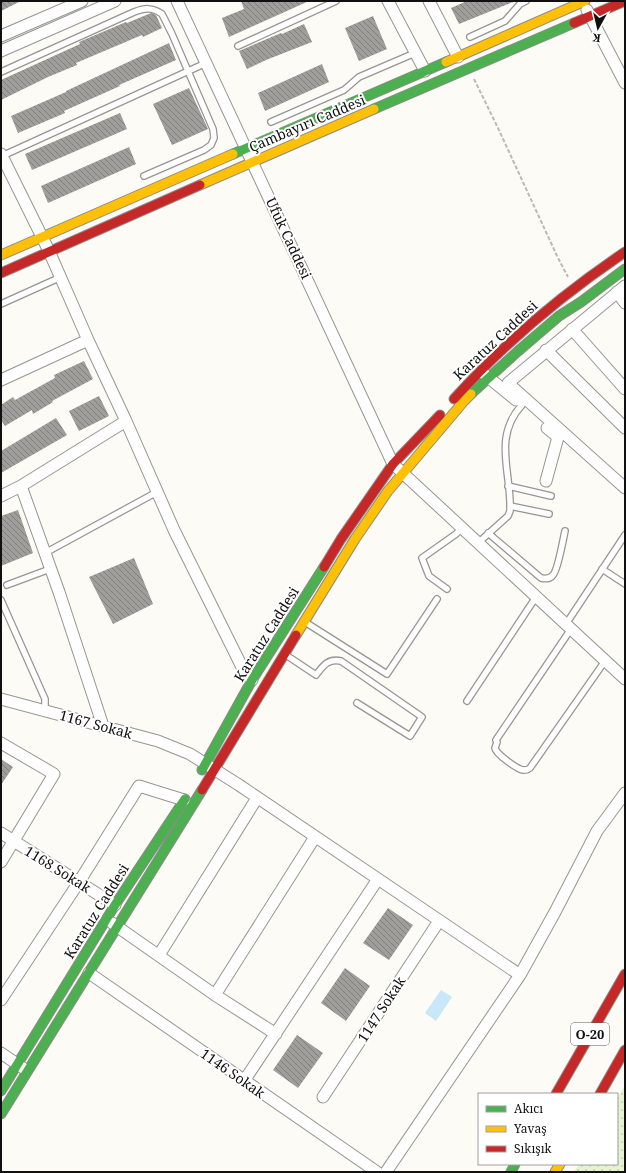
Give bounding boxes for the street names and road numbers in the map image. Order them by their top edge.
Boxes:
street label: Çambayırı Caddesi [246,90,369,156]
street label: Ufuk Caddesi [262,194,316,282]
street label: Karatuz Caddesi [449,296,542,384]
street label: Karatuz Caddesi [229,583,303,685]
street label: 1167 Sokak [57,705,135,743]
street label: 1168 Sokak [21,841,95,897]
street label: Karatuz Caddesi [59,860,133,962]
street label: 1147 Sokak [353,972,410,1046]
road number: O-20 [571,1023,609,1045]
street label: 1146 Sokak [197,1044,270,1103]

